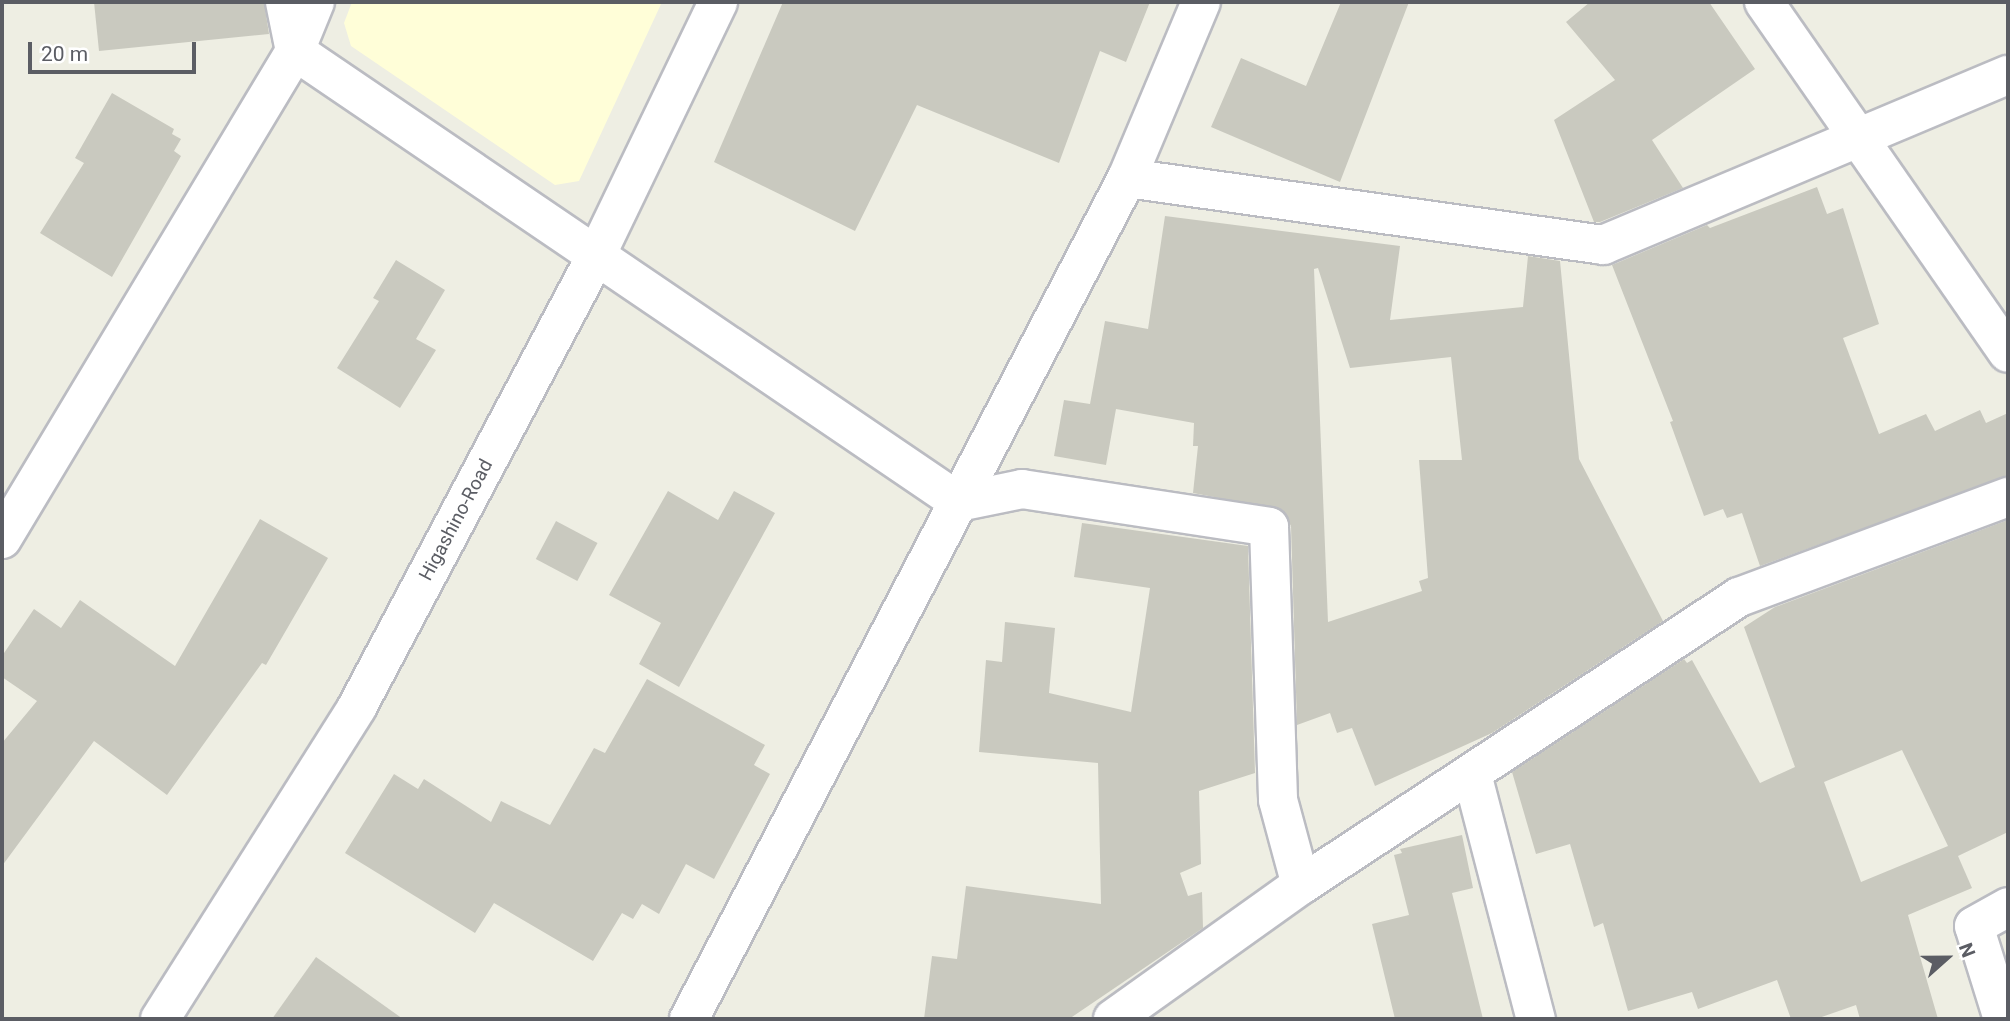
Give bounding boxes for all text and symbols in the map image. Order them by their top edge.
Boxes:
scale bar [32,28,200,72]
text: 20 m [41,42,88,66]
street label: Higashino-Road [414,455,498,585]
north arrow [1912,923,1982,993]
text: N [1954,940,1980,961]

